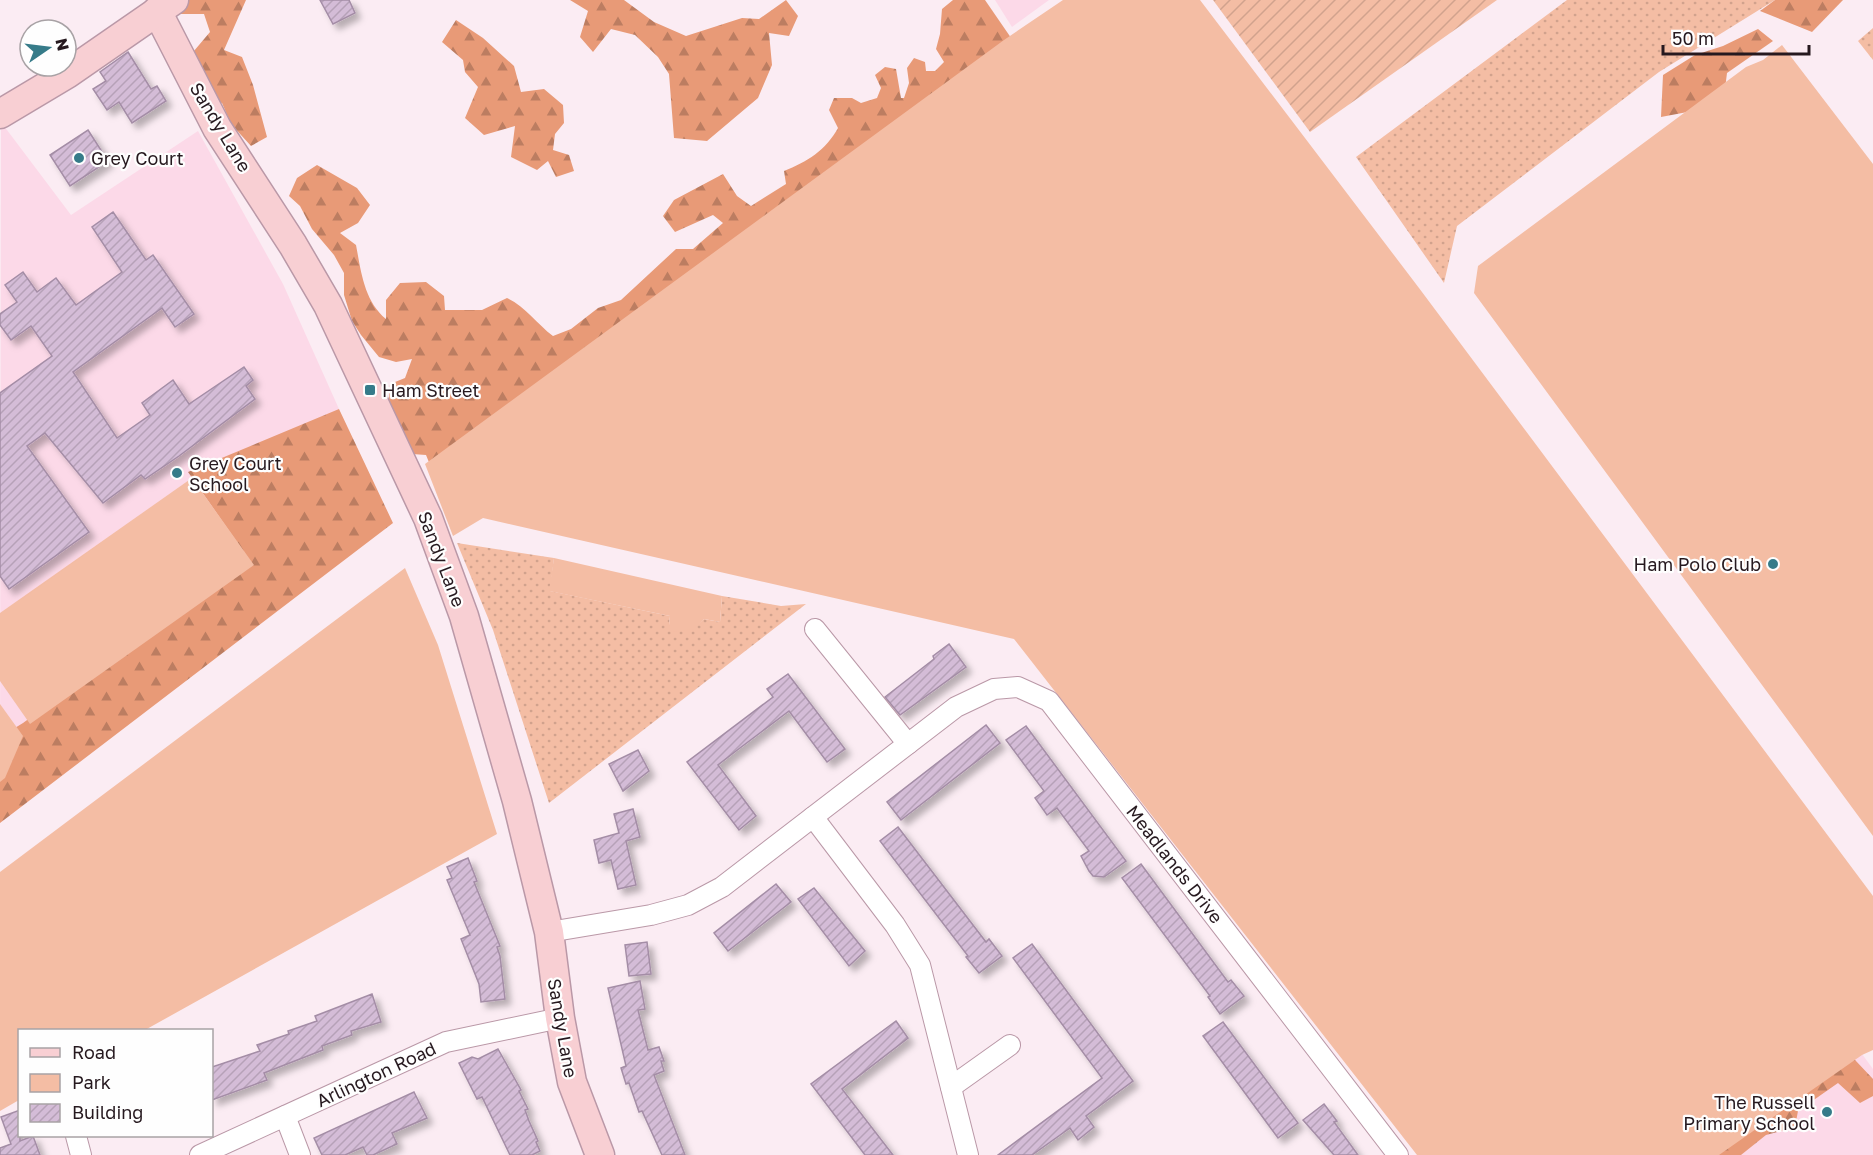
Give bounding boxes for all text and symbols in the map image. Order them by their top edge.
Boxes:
north arrow [18,18,78,78]
scale bar [1663,18,1808,56]
text: 50 m [1672,27,1714,49]
text: N [51,36,74,53]
street label: Sandy Lane [186,78,256,176]
place label: Grey Court [91,147,184,169]
marker: Grey Court [72,151,86,165]
place label: Ham Street [382,379,480,401]
marker: Ham Street [363,383,377,397]
place label: Grey Court School [189,452,282,495]
marker: Grey Court School [170,466,184,480]
street label: Sandy Lane [414,508,470,610]
place label: Ham Polo Club [1633,553,1761,575]
marker: Ham Polo Club [1766,557,1780,571]
street label: Meadlands Drive [1122,801,1228,927]
street label: Sandy Lane [543,977,583,1079]
legend [18,1029,213,1137]
street label: Arlington Road [313,1037,439,1111]
text: Road [72,1041,116,1063]
text: Park [72,1071,111,1093]
place label: The Russell Primary School [1683,1091,1815,1134]
text: Building [72,1101,143,1123]
marker: The Russell Primary School [1820,1105,1834,1119]

